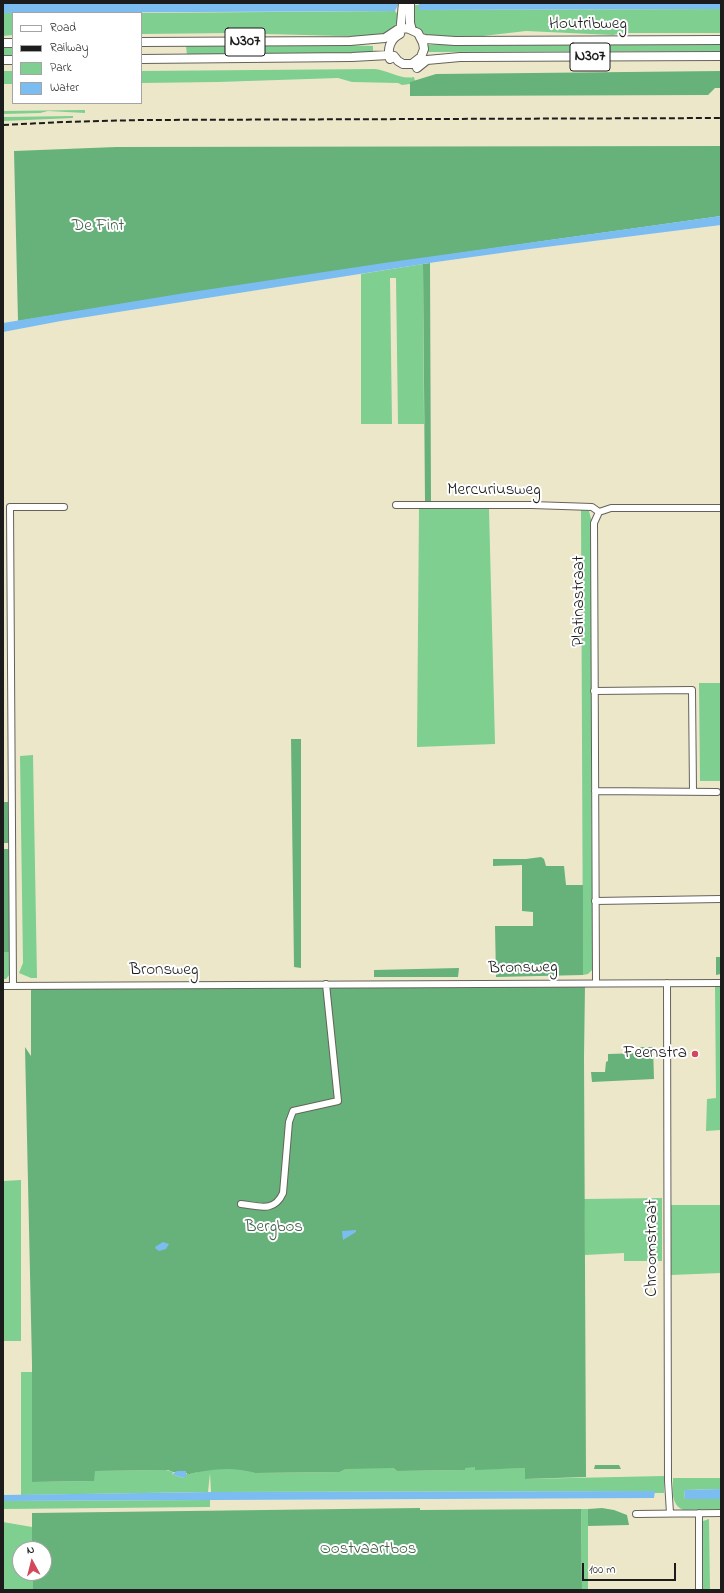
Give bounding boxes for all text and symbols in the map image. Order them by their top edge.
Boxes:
legend [12,12,142,104]
street label: Houtribweg [549,15,627,35]
text: Road [50,19,76,37]
road number: N307 [225,28,265,56]
text: Railway [50,39,88,57]
road number: N307 [570,43,610,71]
text: Park [50,59,72,77]
text: Water [50,79,79,97]
park label: De Fint [72,217,124,237]
street label: Mercuriusweg [447,481,541,501]
street label: Platinastraat [570,556,590,646]
street label: Bronsweg [488,958,558,980]
street label: Bronsweg [129,961,199,981]
place label: Feenstra [624,1044,687,1064]
marker: Feenstra [690,1049,700,1059]
street label: Chroomstraat [643,1199,663,1297]
park label: Bergbos [245,1218,303,1238]
park label: Oostvaartbos [320,1540,416,1560]
north arrow [12,1541,52,1581]
text: N [26,1542,35,1558]
scale bar [584,1555,678,1581]
text: 100 m [589,1561,616,1579]

